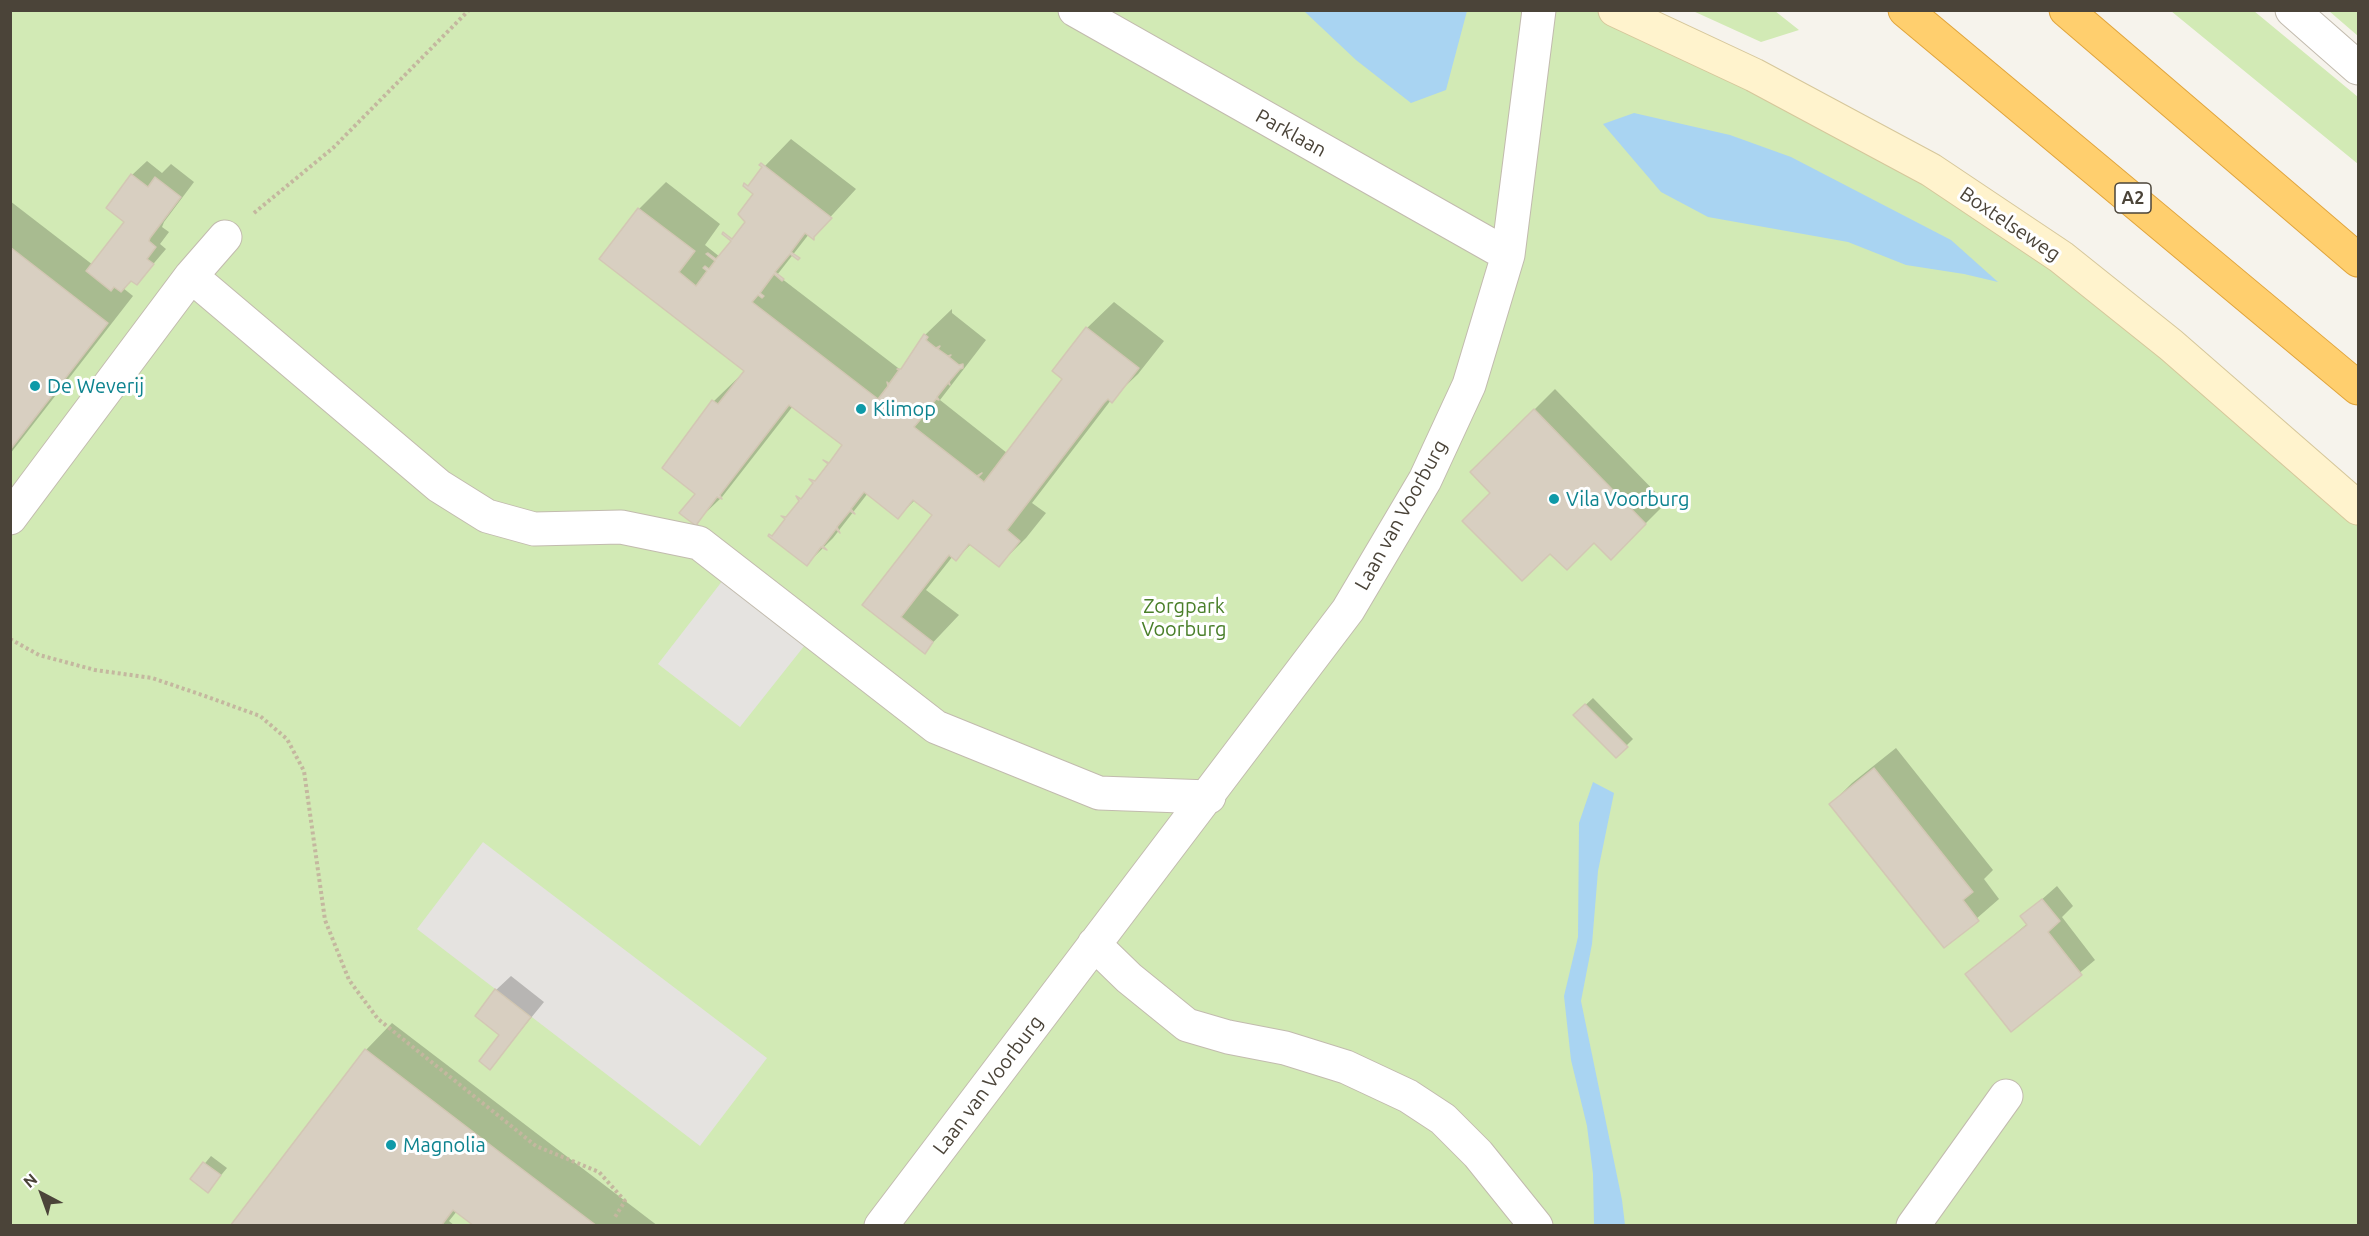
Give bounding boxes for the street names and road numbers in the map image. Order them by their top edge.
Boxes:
street label: Parklaan [1252,104,1330,162]
street label: Boxtelseweg [1955,182,2065,266]
road number: A2 [2115,183,2151,213]
street label: Laan van Voorburg [1350,436,1452,594]
street label: Laan van Voorburg [928,1011,1048,1159]

